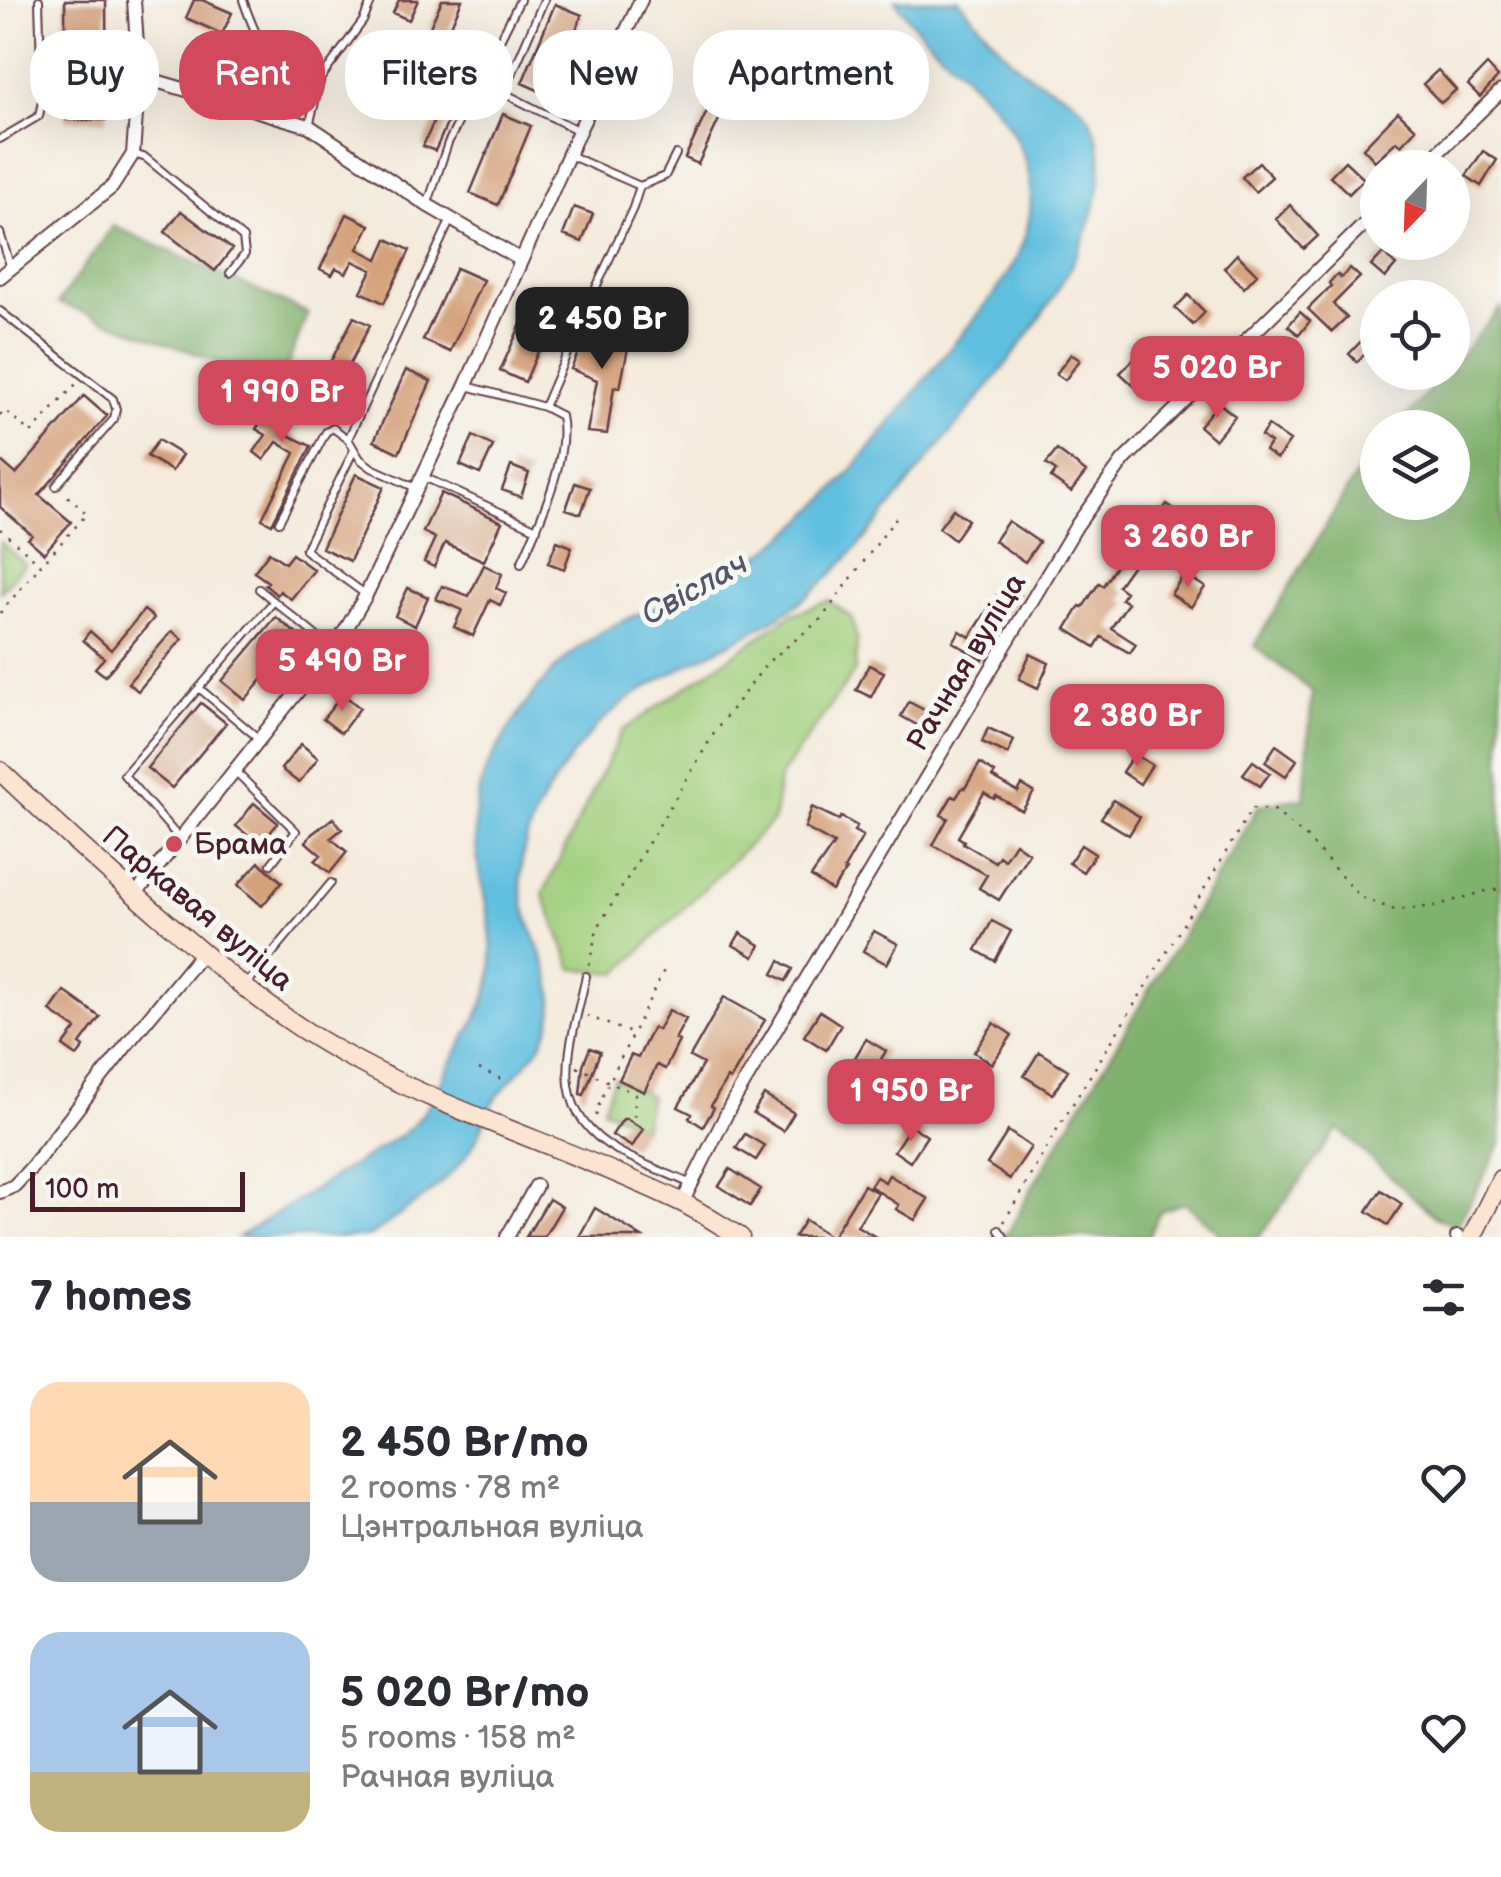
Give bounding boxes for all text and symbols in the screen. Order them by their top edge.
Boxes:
chip: Buy [30,30,159,120]
chip: Rent [179,30,325,120]
chip: Filters [345,30,513,120]
chip: New [533,30,673,120]
chip: Apartment [693,30,929,120]
north arrow [1360,150,1470,260]
map controls [1360,150,1470,520]
button: locate [1360,280,1470,390]
pin: 2 450 Br [499,287,705,372]
text: 2 450 Br [537,300,667,339]
pin: 5 020 Br [1114,336,1320,421]
text: 5 020 Br [1152,349,1282,388]
pin: 1 990 Br [179,360,385,445]
text: 1 990 Br [220,373,344,412]
button: layers [1360,410,1470,520]
pin: 3 260 Br [1085,505,1291,590]
text: 3 260 Br [1123,518,1253,557]
water label: Свіслач [635,544,755,634]
street label: Рачная вуліца [900,567,1034,758]
pin: 5 490 Br [239,629,445,714]
text: 5 490 Br [278,642,406,681]
pin: 2 380 Br [1034,684,1240,769]
text: 2 380 Br [1072,697,1202,736]
street label: Паркавая вуліца [95,819,300,999]
place label: Брама [194,827,287,863]
marker: Брама [163,833,185,855]
pin: 1 950 Br [808,1059,1014,1144]
text: 1 950 Br [849,1072,973,1111]
scale bar [30,1167,245,1212]
text: 100 m [45,1173,119,1206]
icon: filters [1416,1270,1471,1325]
text: 7 homes [30,1272,192,1323]
text: 2 450 Br/mo [340,1418,589,1469]
icon: home [110,1422,230,1542]
icon: heart [1416,1455,1471,1510]
text: 2 rooms · 78 m² [340,1469,560,1508]
text: Цэнтральная вуліца [340,1508,644,1547]
text: 5 020 Br/mo [340,1668,589,1719]
icon: home [110,1672,230,1792]
icon: heart [1416,1705,1471,1760]
text: 5 rooms · 158 m² [340,1719,576,1758]
text: Рачная вуліца [340,1758,554,1797]

